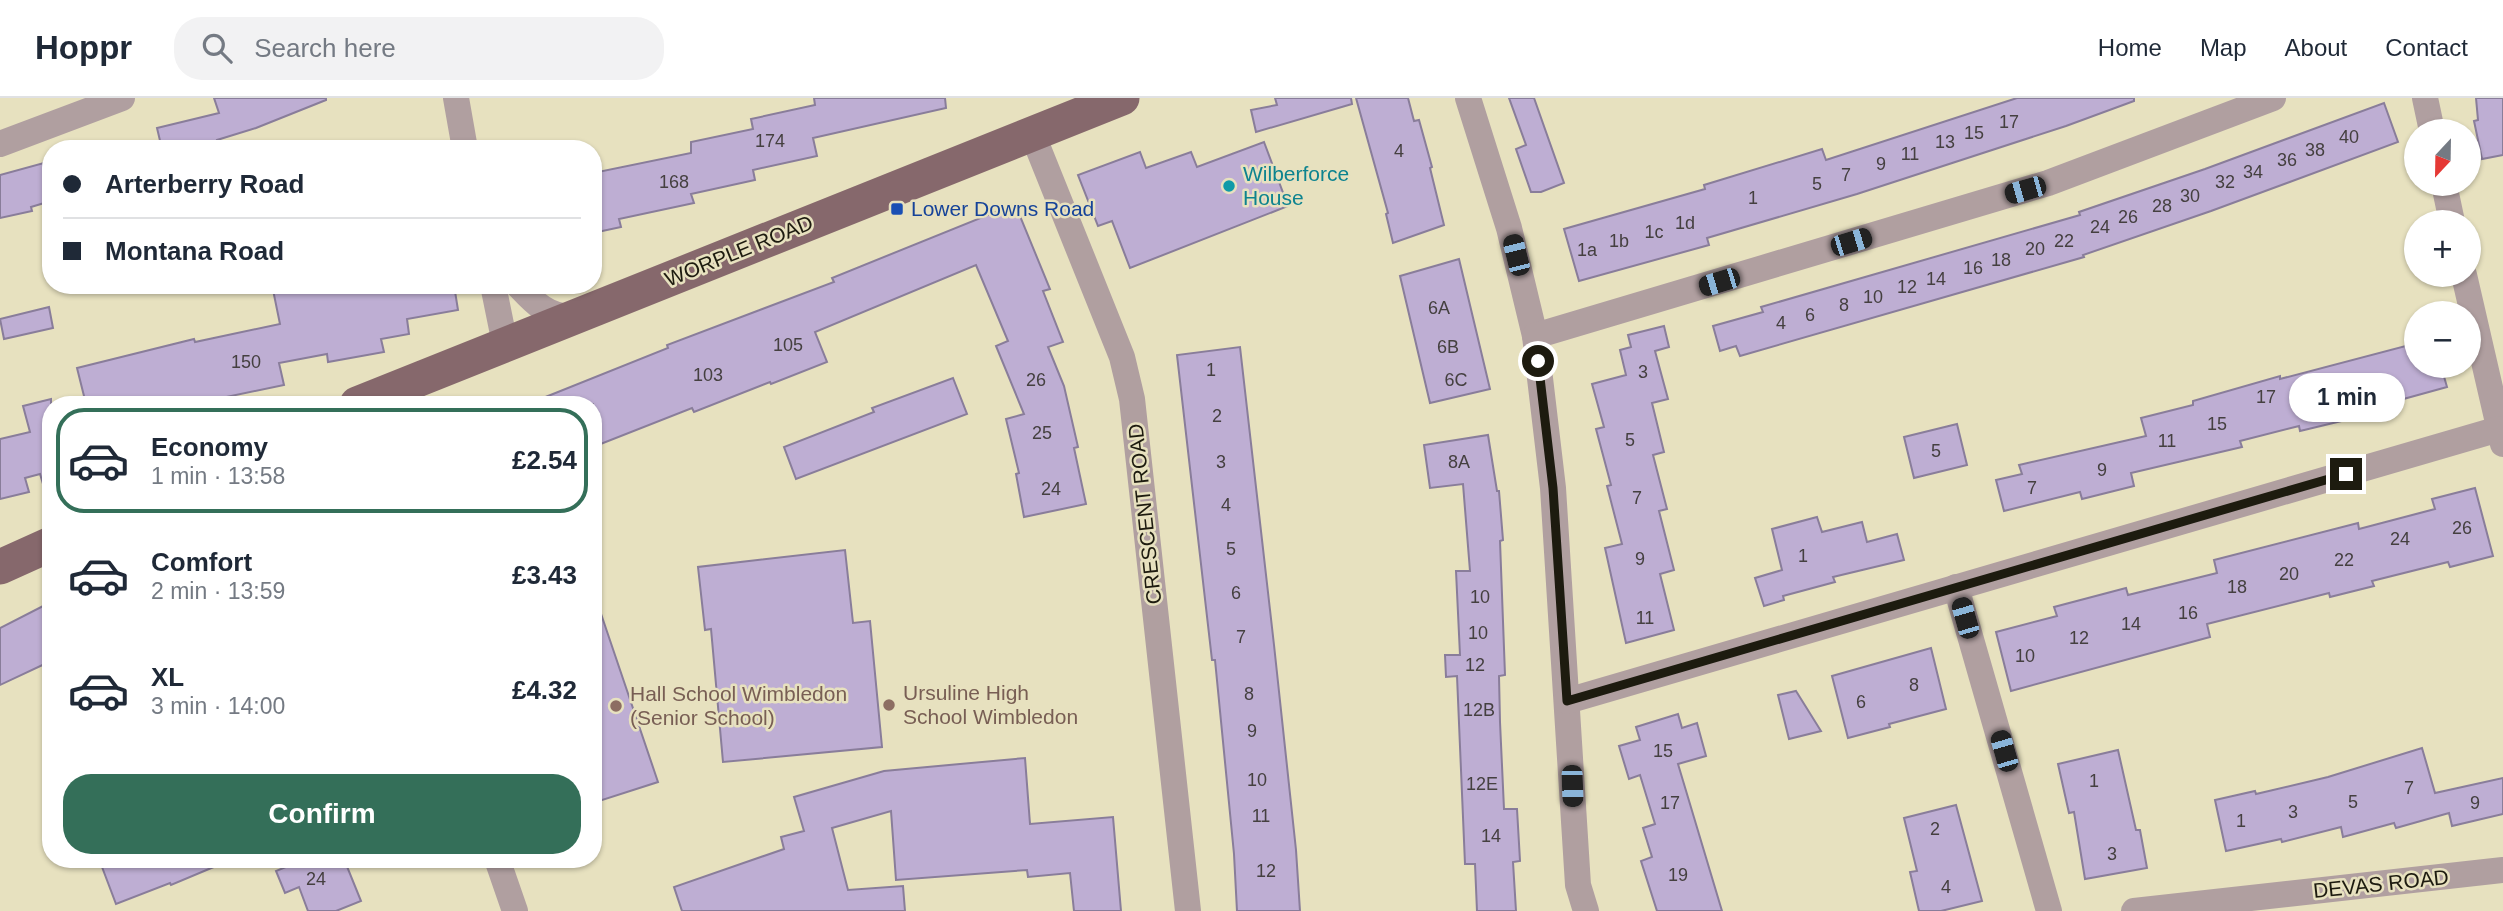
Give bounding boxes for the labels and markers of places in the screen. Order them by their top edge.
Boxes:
place label: Wilberforce House [1243,162,1349,209]
marker: Wilberforce House [1221,178,1237,194]
place label: Lower Downs Road [911,197,1094,220]
marker: Lower Downs Road [889,201,905,217]
place label: Ursuline High School Wimbledon [903,681,1078,728]
place label: Hall School Wimbledon (Senior School) [630,682,847,729]
marker: Ursuline High School Wimbledon [881,697,897,713]
marker: Hall School Wimbledon (Senior School) [608,698,624,714]

